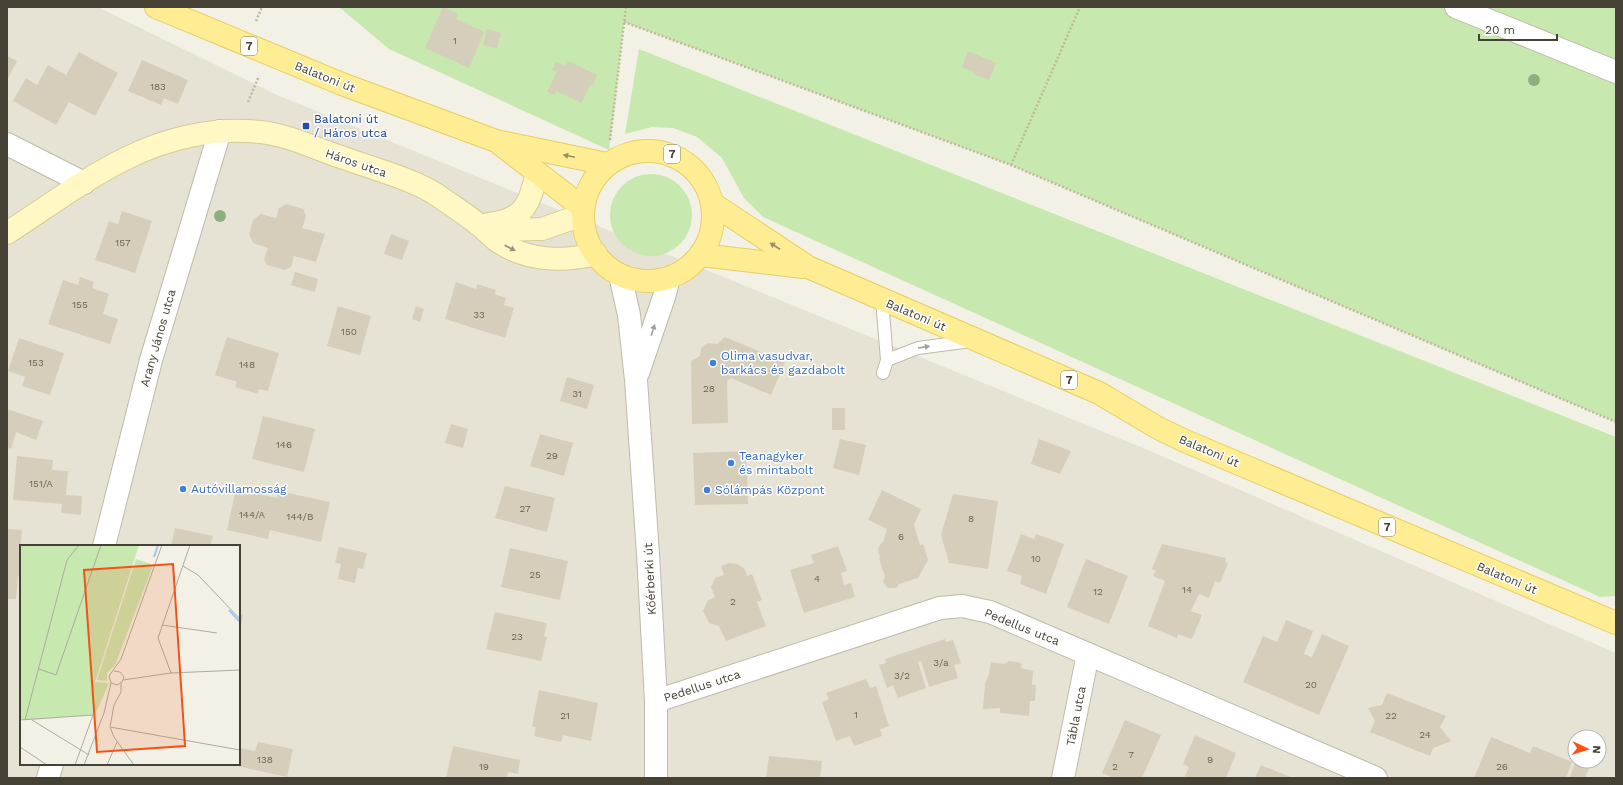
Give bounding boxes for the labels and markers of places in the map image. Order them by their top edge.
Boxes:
place label: Balatoni út / Háros utca [314,112,387,140]
marker: Balatoni út / Háros utca [301,121,311,131]
place label: Olima vasudvar, barkács és gazdabolt [721,349,845,377]
marker: Olima vasudvar, barkács és gazdabolt [708,358,718,368]
place label: Teanagyker és mintabolt [739,449,813,477]
marker: Teanagyker és mintabolt [726,458,736,468]
place label: Autóvillamosság [191,482,287,496]
place label: Sólámpás Központ [715,483,825,497]
marker: Autóvillamosság [178,484,188,494]
marker: Sólámpás Központ [702,485,712,495]

